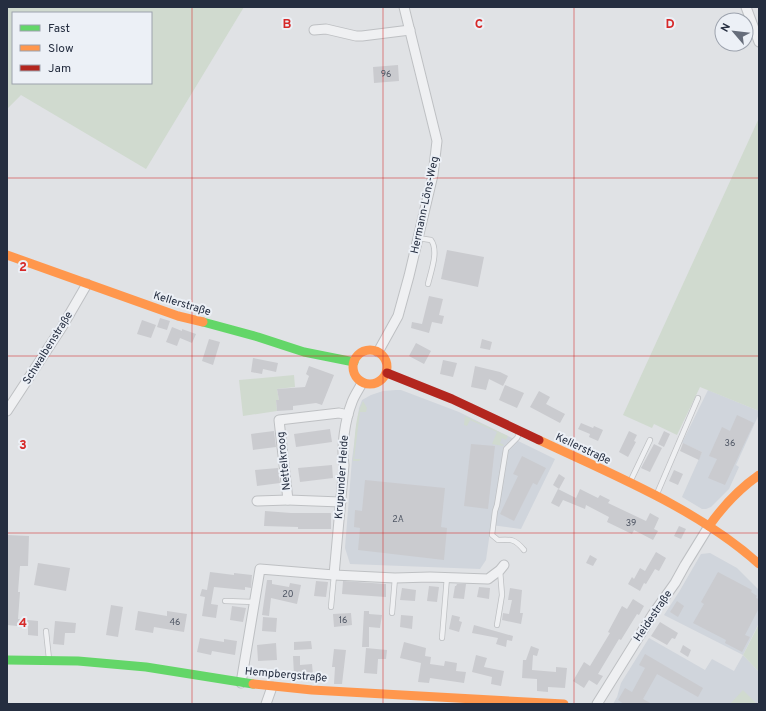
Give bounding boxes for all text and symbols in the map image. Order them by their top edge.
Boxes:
legend [12,12,152,84]
north arrow [714,12,754,52]
text: B [283,17,292,33]
text: C [475,17,483,33]
text: D [665,17,675,33]
text: Fast [48,21,70,37]
text: N [718,21,734,35]
text: Slow [48,41,74,57]
text: Jam [48,61,71,77]
house number: 96 [381,69,391,80]
street label: Hermann-Löns-Weg [408,155,442,255]
text: 2 [19,260,27,276]
street label: Kellerstraße [152,289,213,319]
street label: Schwalbenstraße [20,309,76,387]
street label: Kellerstraße [553,430,613,468]
street label: Nettelkroog [274,431,294,491]
street label: Krupunder Heide [332,434,352,519]
text: 3 [19,438,27,454]
house number: 36 [725,438,735,449]
house number: 2A [392,514,404,525]
house number: 39 [626,518,636,529]
street label: Heidestraße [631,588,675,644]
house number: 20 [282,589,294,600]
house number: 16 [339,615,347,626]
text: 4 [19,616,27,632]
house number: 46 [170,617,180,628]
street label: Hempbergstraße [244,664,328,686]

